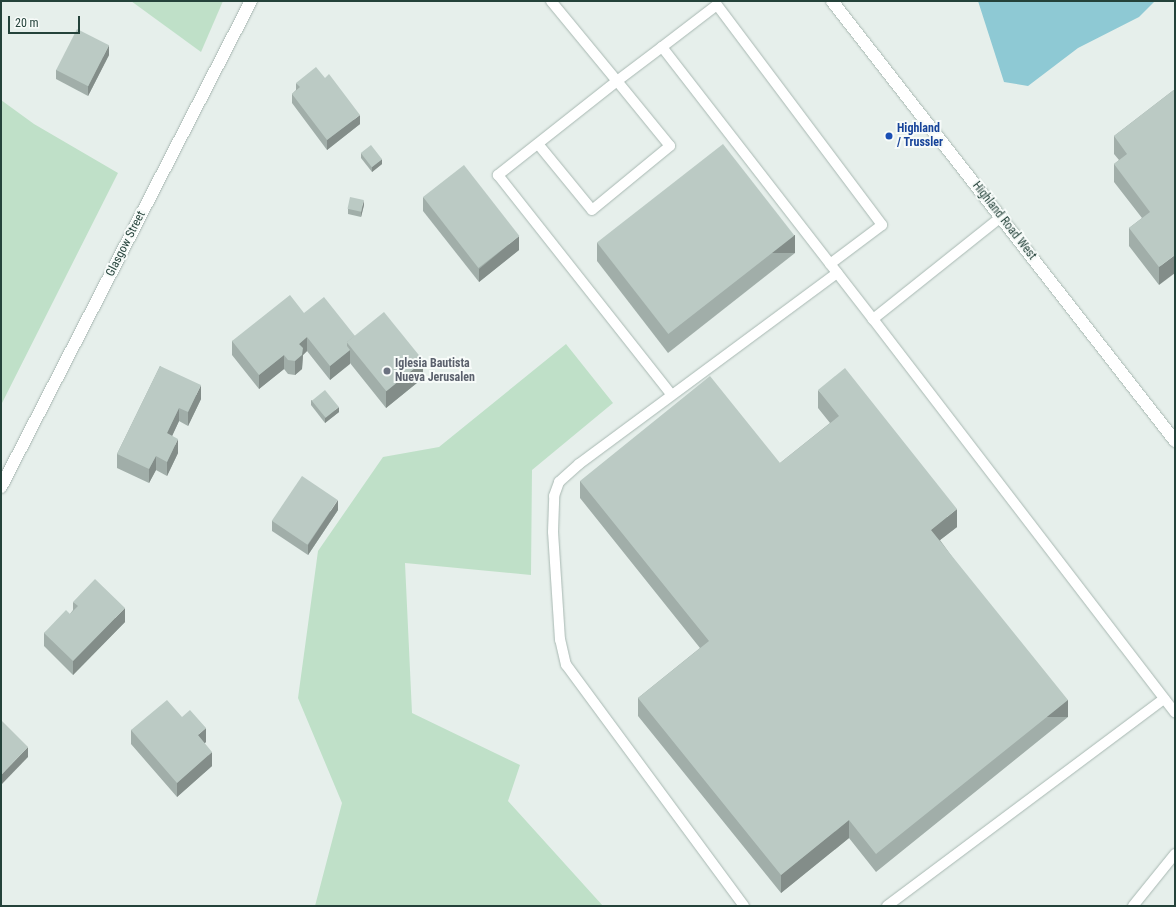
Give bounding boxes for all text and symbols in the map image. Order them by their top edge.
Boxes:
scale bar [10,8,82,34]
text: 20 m [15,16,39,30]
place label: Highland / Trussler [897,122,943,150]
marker: Highland / Trussler [884,131,894,141]
street label: Highland Road West [969,179,1039,263]
street label: Glasgow Street [103,209,149,279]
place label: Iglesia Bautista Nueva Jerusalen [395,357,475,385]
marker: Iglesia Bautista Nueva Jerusalen [382,366,392,376]

